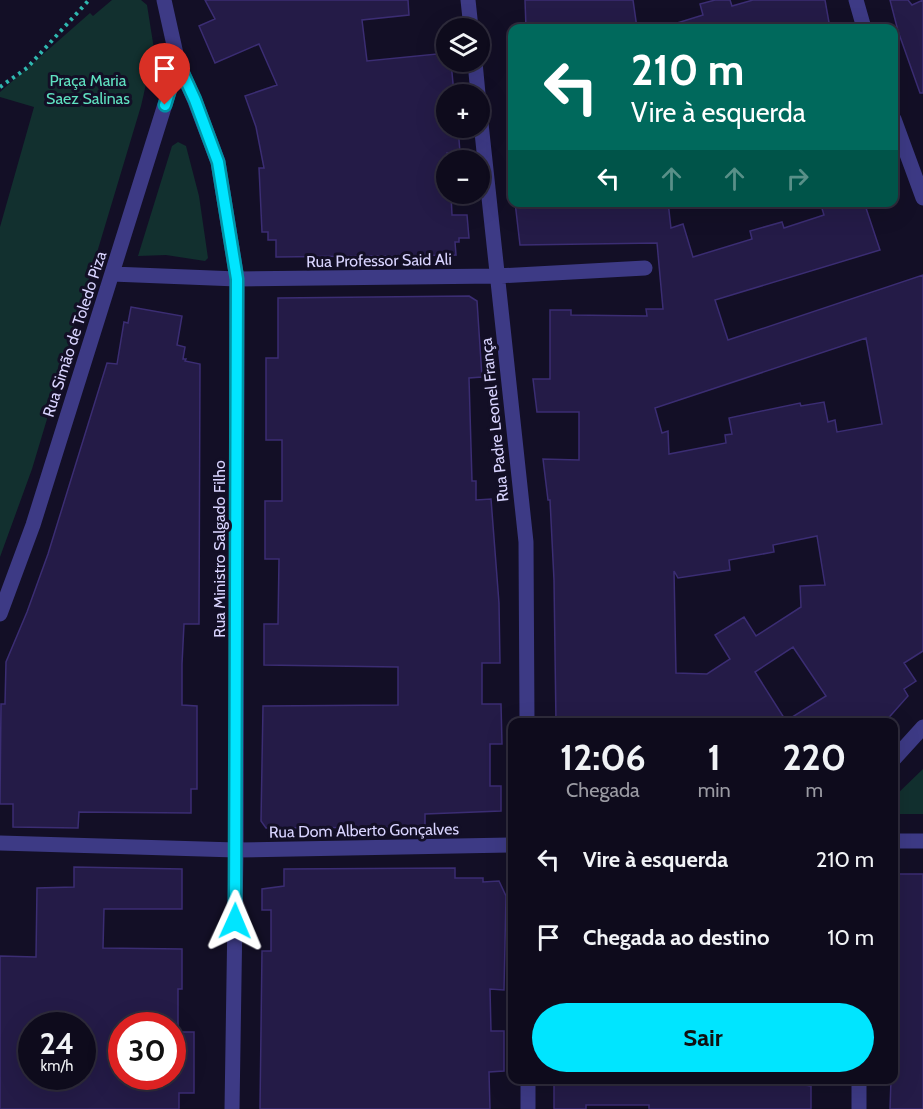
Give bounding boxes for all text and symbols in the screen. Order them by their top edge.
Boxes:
map controls [436,18,490,204]
button: layers [436,18,490,72]
pin [139,43,190,105]
text: 210 m [631,44,744,96]
icon: left [532,48,610,126]
icon: arrive [148,52,181,85]
park label: Praça Maria Saez Salinas [46,71,130,108]
button: + [436,84,490,138]
text: Vire à esquerda [631,96,806,129]
button: − [436,150,490,204]
icon: left [592,162,625,195]
icon: ahead [655,162,688,195]
icon: ahead [718,162,751,195]
icon: right [781,162,814,195]
street label: Rua Simão de Toledo Piza [39,248,110,420]
street label: Rua Professor Said Ali [306,250,452,271]
street label: Rua Padre Leonel França [476,337,513,503]
street label: Rua Ministro Salgado Filho [210,460,229,638]
text: 12:06 [560,735,646,779]
text: 1 [708,735,721,779]
text: 220 [783,735,846,779]
text: Chegada [566,778,640,802]
text: min [698,778,731,802]
text: m [806,778,823,802]
street label: Rua Dom Alberto Gonçalves [269,819,460,842]
icon: left [532,843,565,876]
text: Vire à esquerda [583,846,728,873]
text: 210 m [816,846,874,873]
position arrow [203,889,267,953]
icon: arrive [532,921,565,954]
text: Chegada ao destino [583,924,769,951]
text: 10 m [827,924,874,951]
button: Sair [532,1003,874,1072]
speed limit sign: 30 [108,1012,186,1090]
text: 24 [40,1025,74,1062]
text: km/h [41,1057,73,1075]

